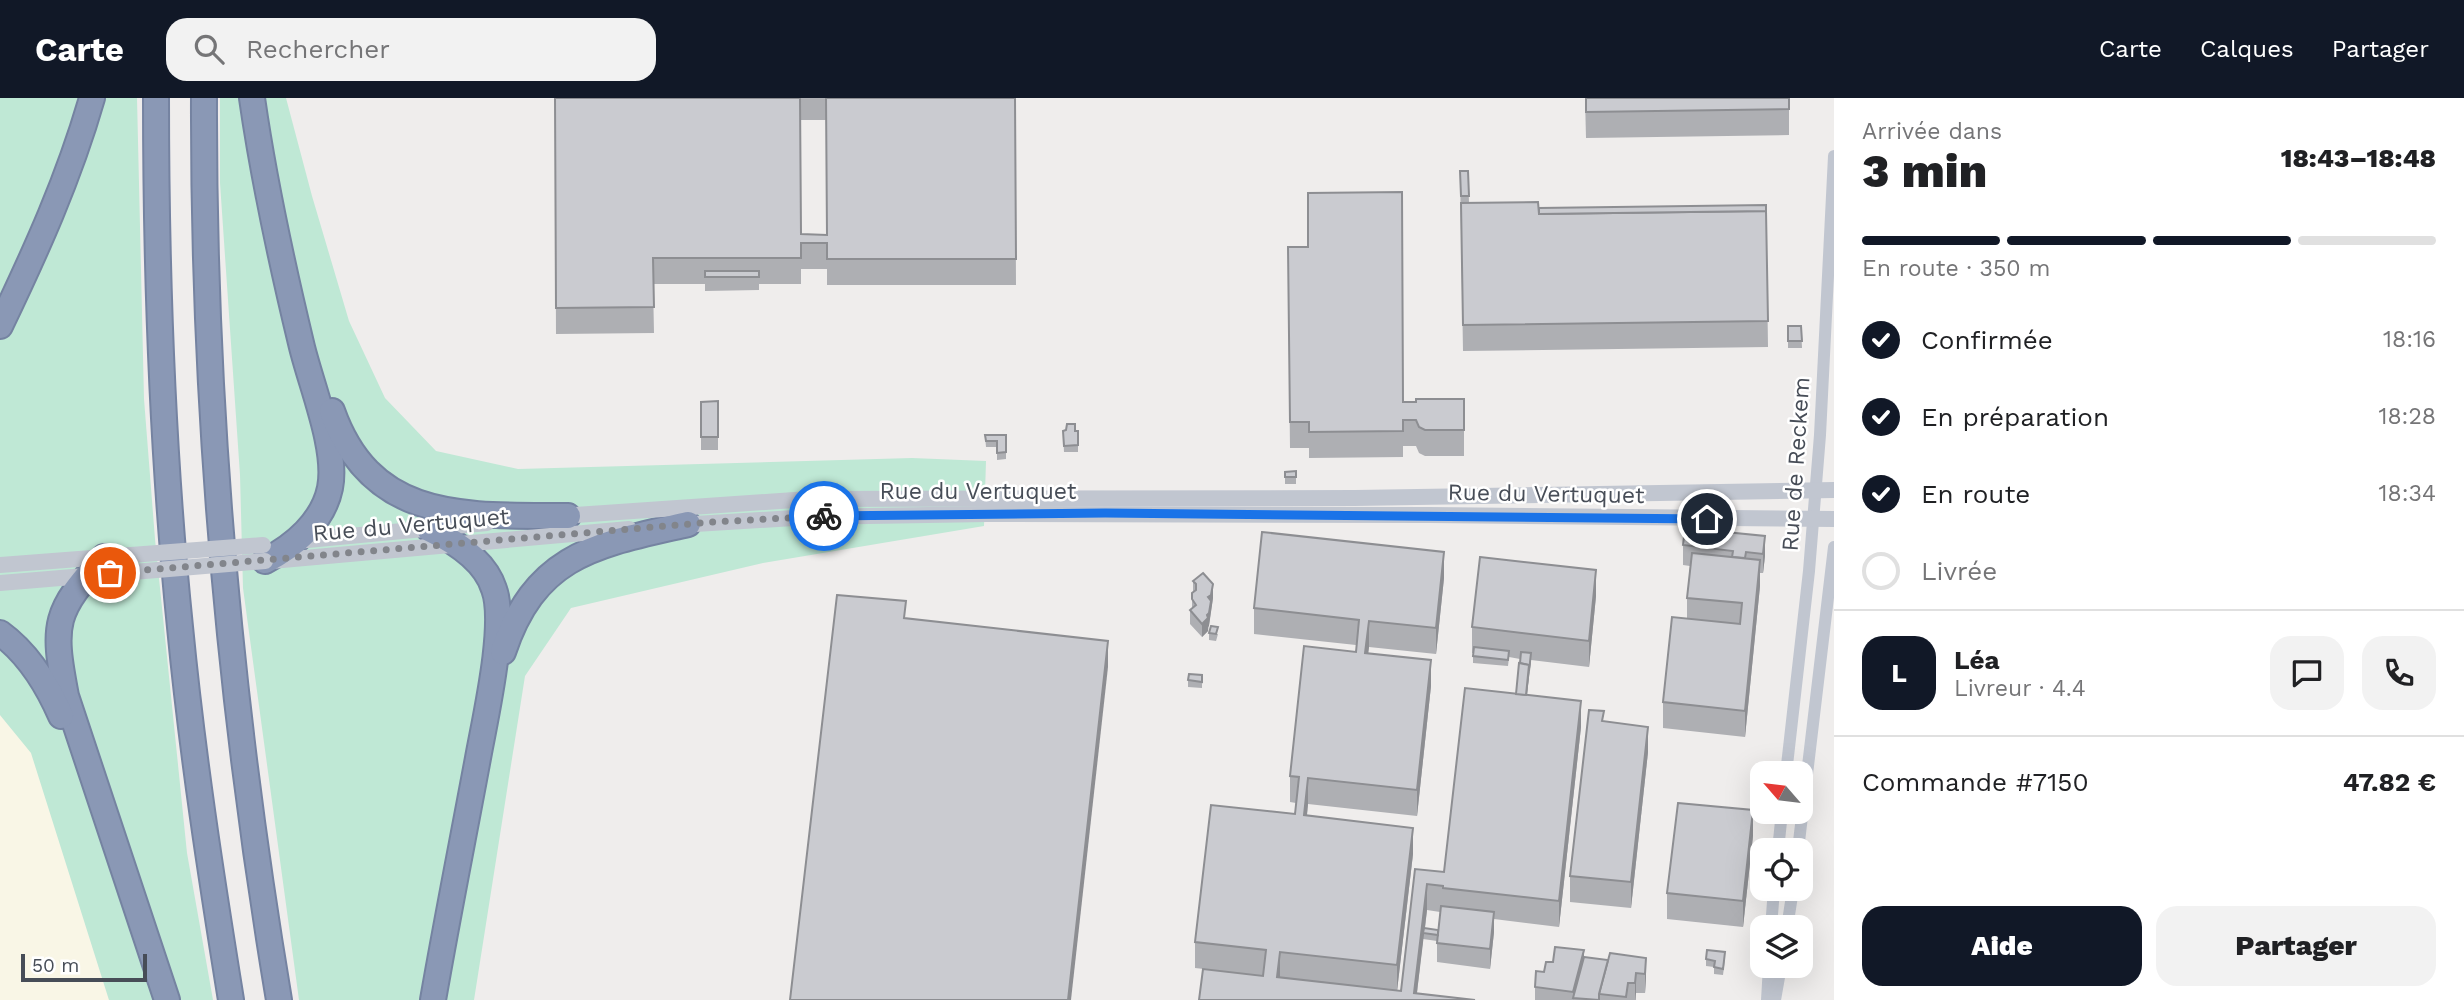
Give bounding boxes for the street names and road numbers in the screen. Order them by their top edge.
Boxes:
street label: Rue de Reckem [1776,376,1816,552]
street label: Rue du Vertuquet [880,478,1077,505]
street label: Rue du Vertuquet [1447,479,1645,509]
street label: Rue du Vertuquet [312,503,511,547]

